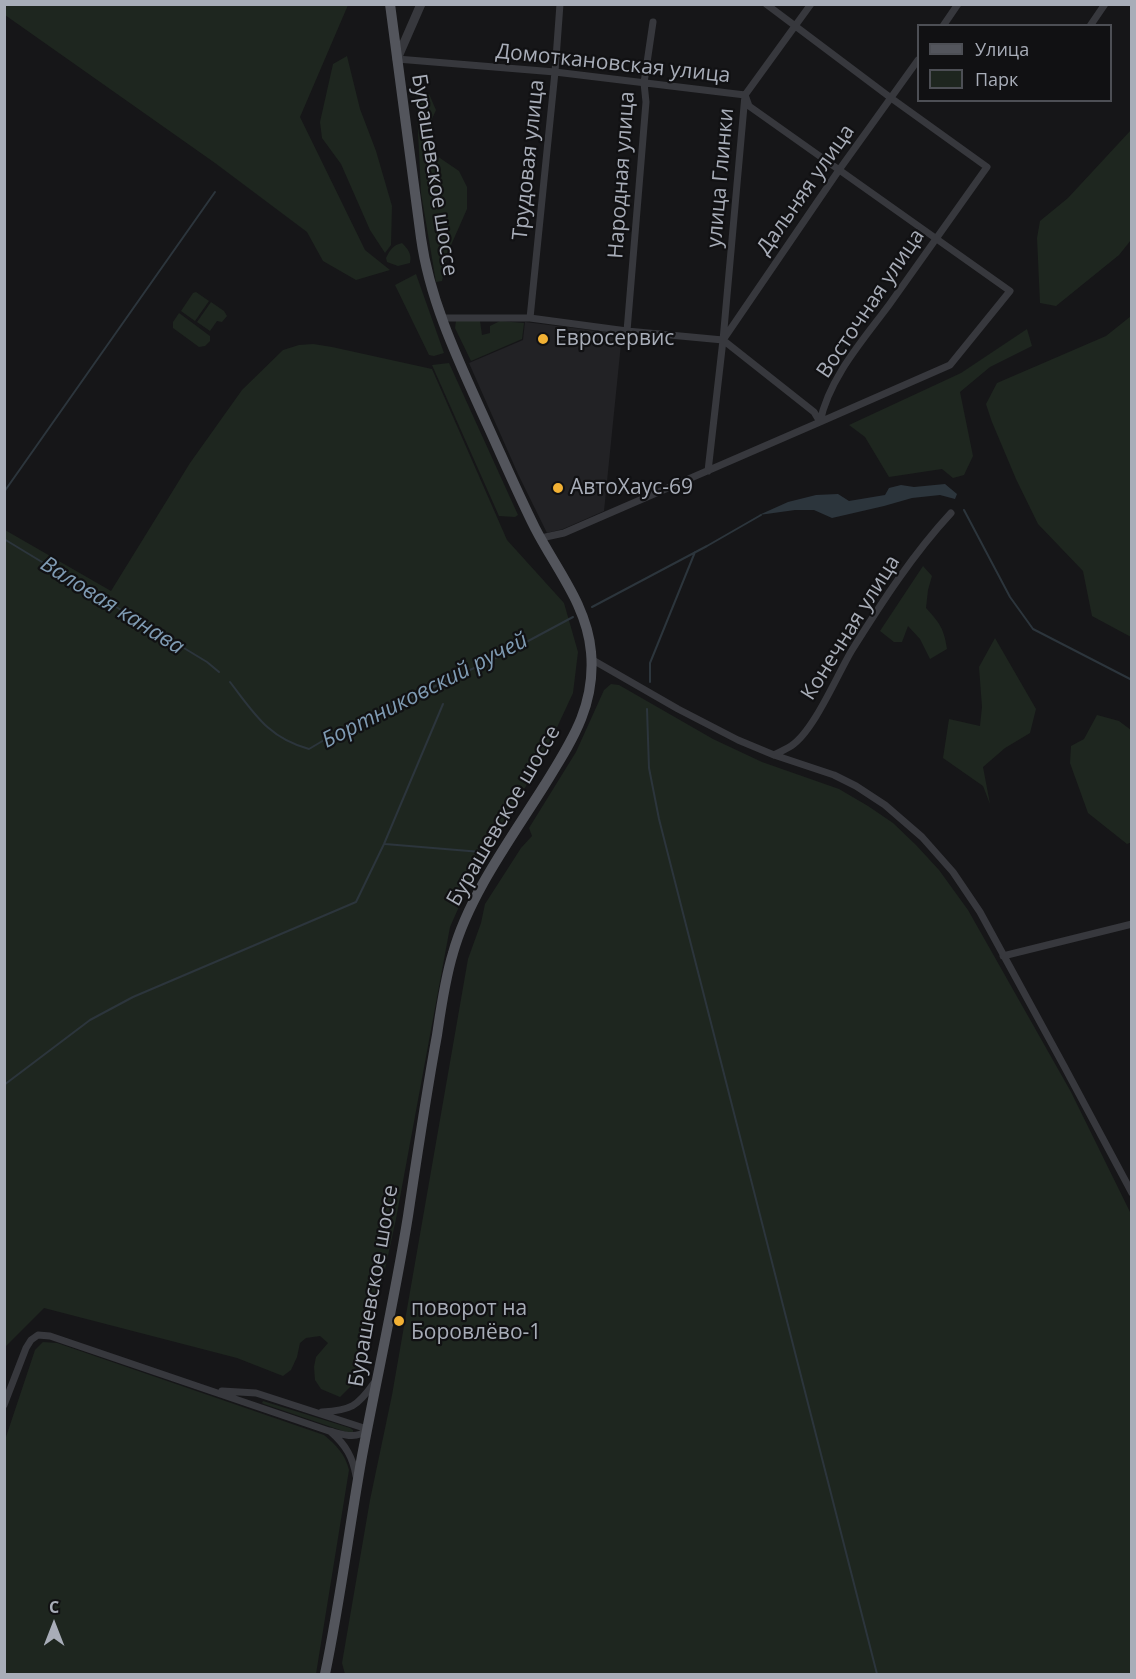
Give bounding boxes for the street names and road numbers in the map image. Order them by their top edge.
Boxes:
street label: Домоткановская улица [494,39,732,89]
street label: Бурашевское шоссе [406,72,462,278]
street label: Трудовая улица [508,79,550,241]
street label: Народная улица [604,91,640,259]
street label: улица Глинки [702,107,740,249]
street label: Дальняя улица [752,120,860,260]
street label: Восточная улица [812,225,930,383]
street label: Конечная улица [796,551,906,705]
street label: Бурашевское шоссе [442,721,566,911]
street label: Бурашевское шоссе [344,1183,404,1389]

